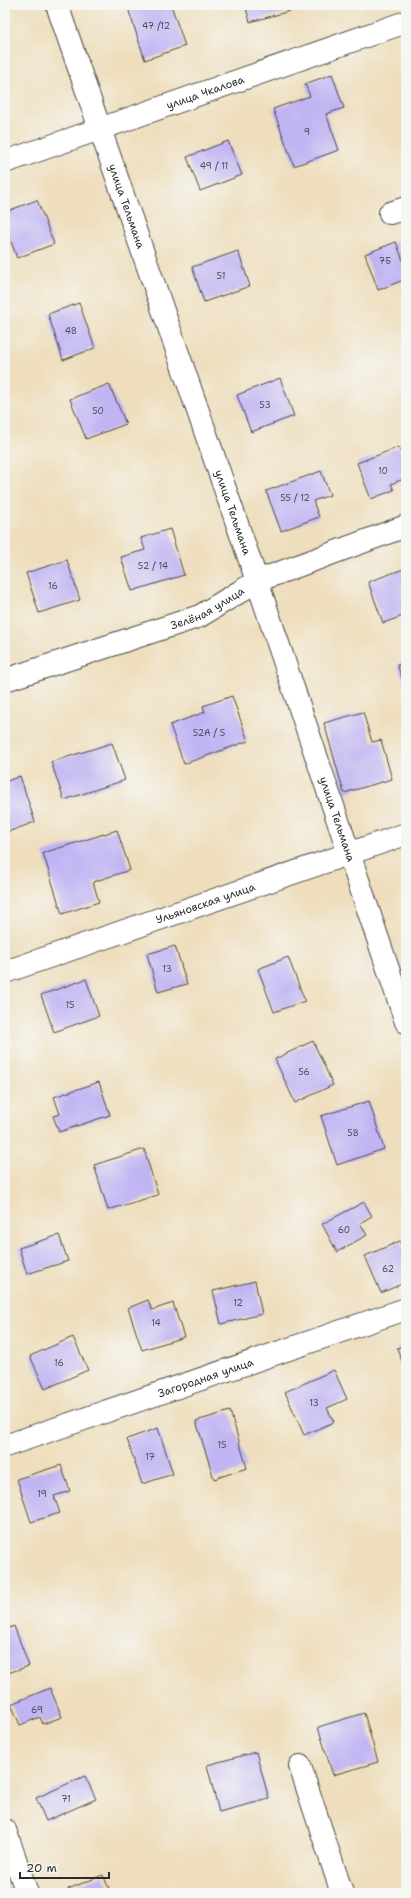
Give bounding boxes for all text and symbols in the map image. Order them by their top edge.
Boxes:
house number: 47 /12 [142,20,170,32]
street label: улица Чкалова [164,72,246,113]
house number: 9 [304,126,310,138]
house number: 49 / 11 [200,160,228,172]
street label: улица Тельмана [105,162,148,251]
house number: 7Б [379,255,391,267]
house number: 51 [217,270,225,282]
house number: 48 [65,325,77,337]
house number: 53 [259,399,271,411]
house number: 50 [92,405,104,417]
house number: 10 [378,465,388,477]
street label: улица Тельмана [211,468,254,557]
house number: 55 / 12 [280,492,310,504]
house number: 52 / 14 [138,560,168,572]
house number: 16 [48,580,58,592]
street label: Зелёная улица [168,584,247,633]
house number: 52А / 5 [193,727,225,739]
street label: улица Тельмана [316,775,358,864]
street label: Ульяновская улица [154,879,257,927]
house number: 13 [162,963,172,975]
house number: 15 [65,999,75,1011]
house number: 56 [298,1066,310,1078]
house number: 58 [347,1127,359,1139]
house number: 60 [338,1224,350,1236]
house number: 62 [382,1263,394,1275]
house number: 12 [233,1297,243,1309]
house number: 14 [151,1317,161,1329]
street label: Загородная улица [156,1355,256,1401]
house number: 16 [54,1357,64,1369]
house number: 13 [309,1397,319,1409]
house number: 15 [217,1439,227,1451]
house number: 17 [145,1451,155,1463]
house number: 19 [37,1488,47,1500]
house number: 69 [31,1704,43,1716]
house number: 71 [61,1793,71,1805]
scale bar [20,1854,109,1880]
text: 20 m [26,1860,57,1876]

